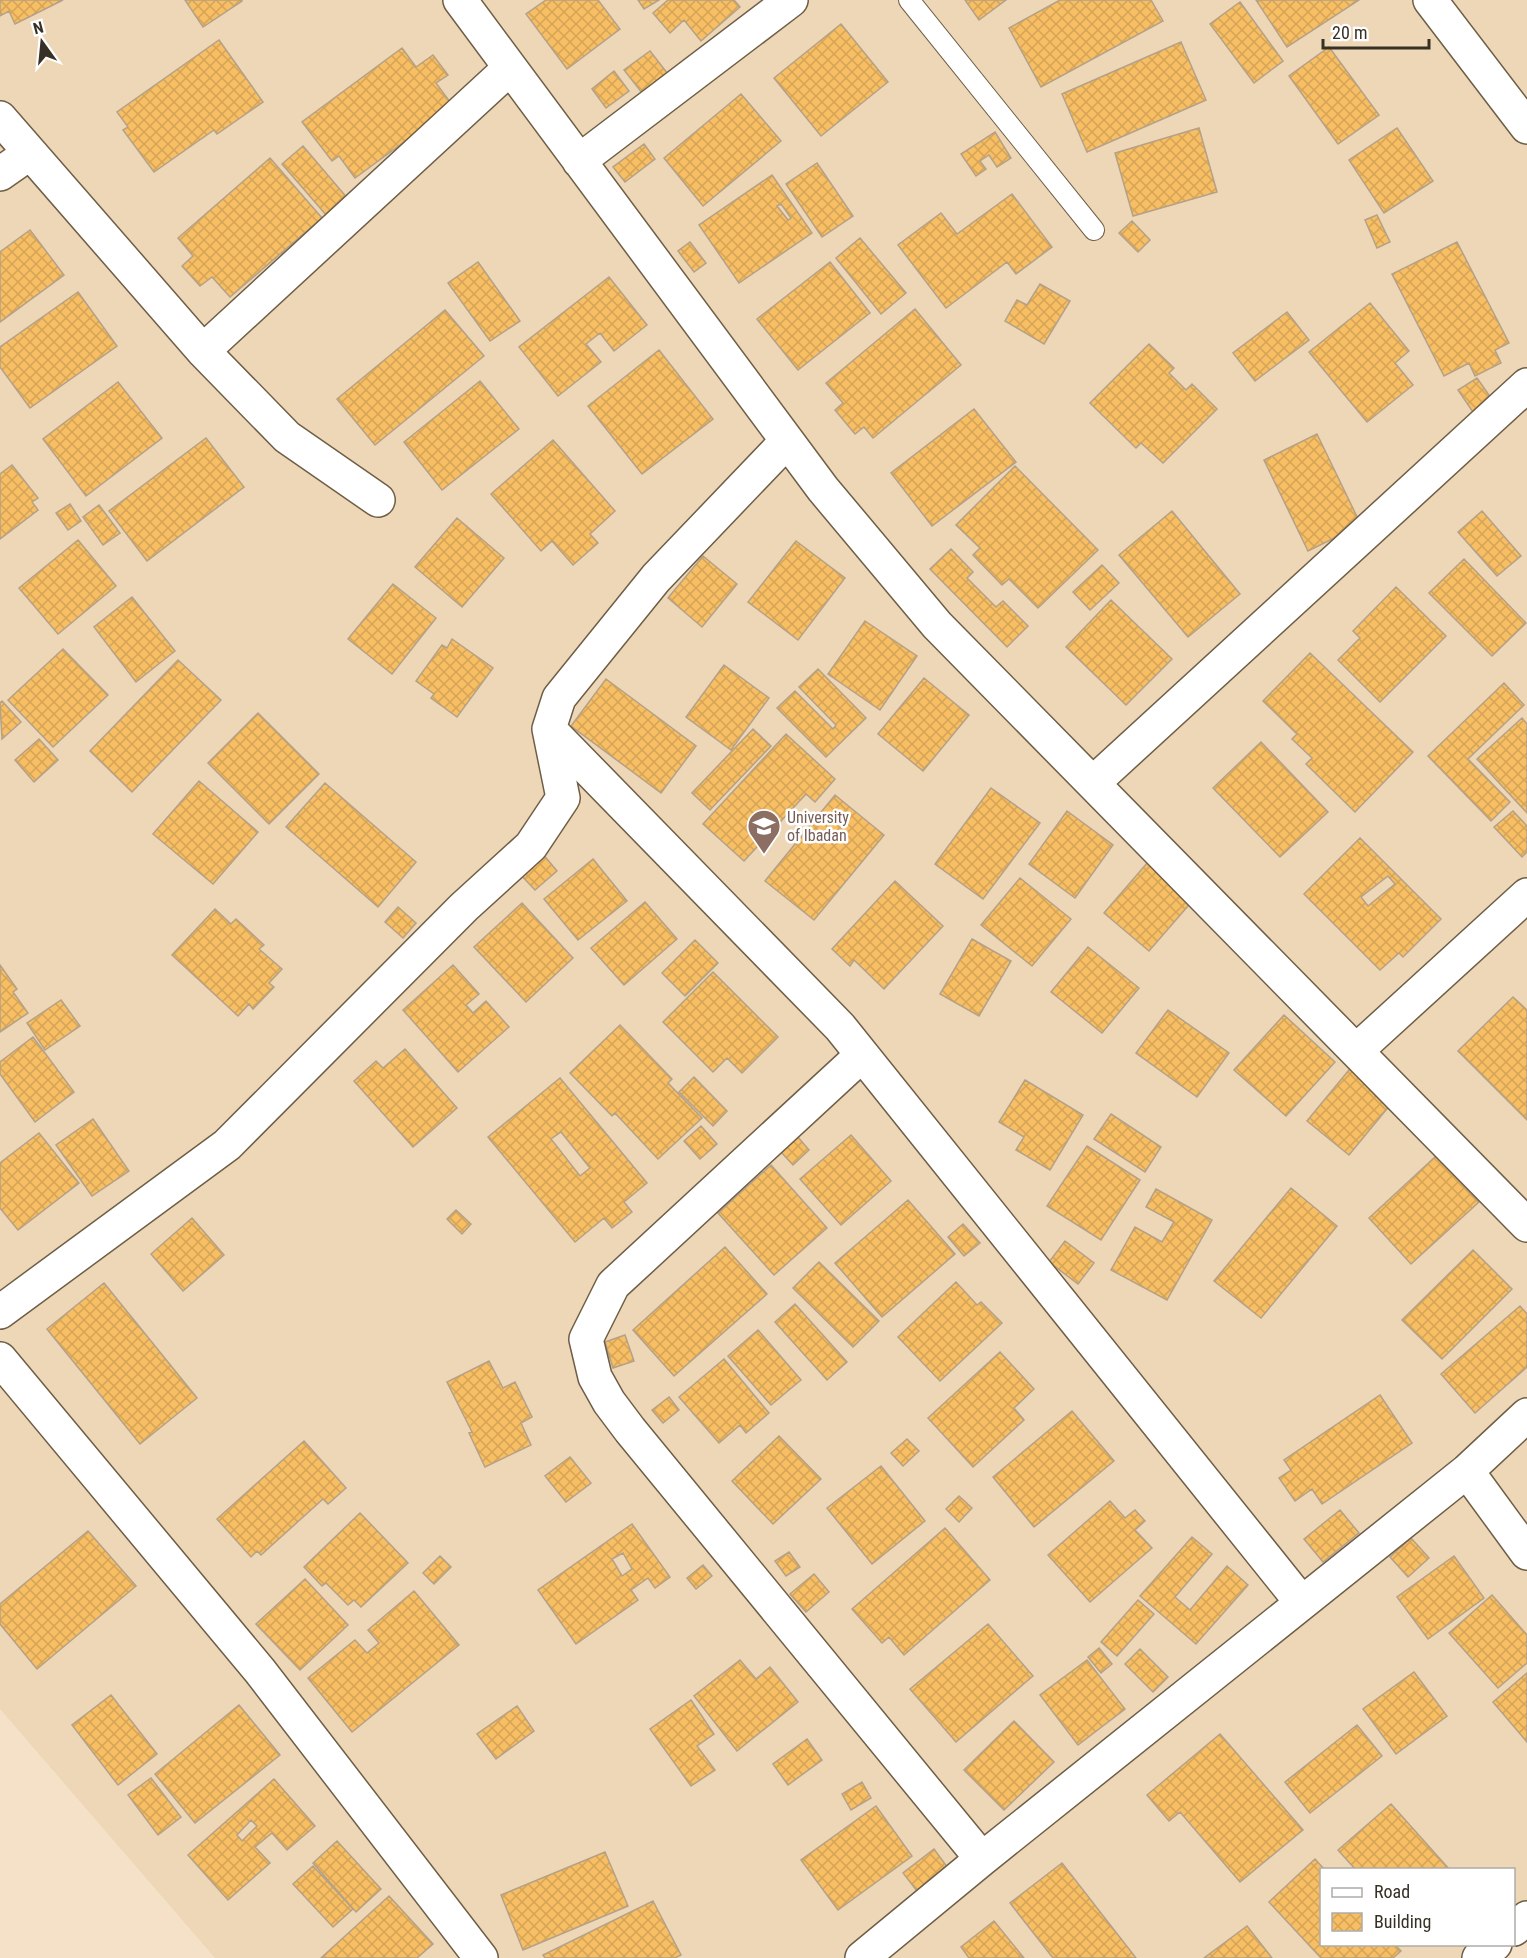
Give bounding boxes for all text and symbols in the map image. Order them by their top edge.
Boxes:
north arrow [12,12,72,72]
scale bar [1323,12,1430,50]
text: N [31,18,45,38]
text: 20 m [1332,22,1367,43]
school or university icon: University of Ibadan [746,808,782,855]
place label: University of Ibadan [787,808,849,845]
legend [1320,1868,1515,1946]
text: Road [1374,1881,1410,1902]
text: Building [1374,1911,1431,1932]

